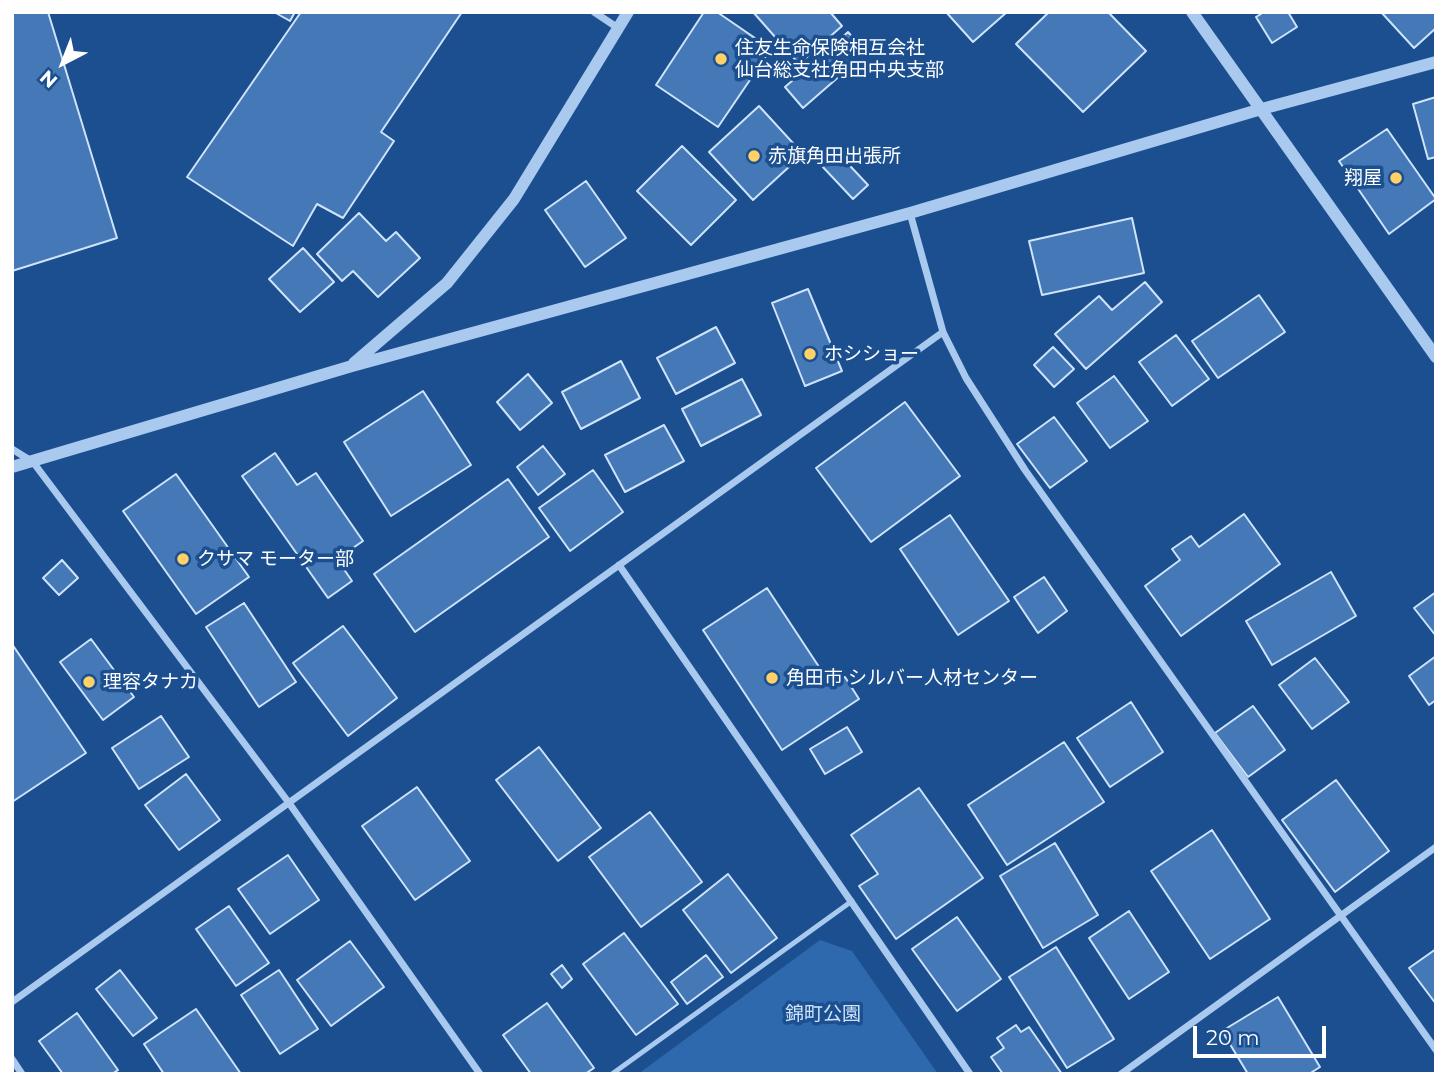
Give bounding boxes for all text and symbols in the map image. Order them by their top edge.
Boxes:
north arrow [28,28,98,98]
place label: 住友生命保険相互会社 仙台総支社角田中央支部 [735,37,944,81]
marker: 住友生命保険相互会社 仙台総支社角田中央支部 [713,51,729,67]
text: N [35,65,62,93]
place label: 赤旗角田出張所 [768,145,901,167]
marker: 赤旗角田出張所 [746,148,762,164]
place label: 翔屋 [1344,167,1382,189]
marker: 翔屋 [1388,170,1404,186]
place label: ホシショー [824,343,919,365]
marker: ホシショー [802,346,818,362]
place label: クサマ モーター部 [197,548,354,570]
marker: クサマ モーター部 [175,551,191,567]
place label: 角田市 シルバー人材センター [786,667,1038,689]
marker: 角田市 シルバー人材センター [764,670,780,686]
place label: 理容タナカ [103,671,198,693]
marker: 理容タナカ [81,674,97,690]
park label: 錦町公園 [785,1003,861,1025]
scale bar [1196,1012,1329,1056]
text: 20 m [1206,1025,1260,1050]

